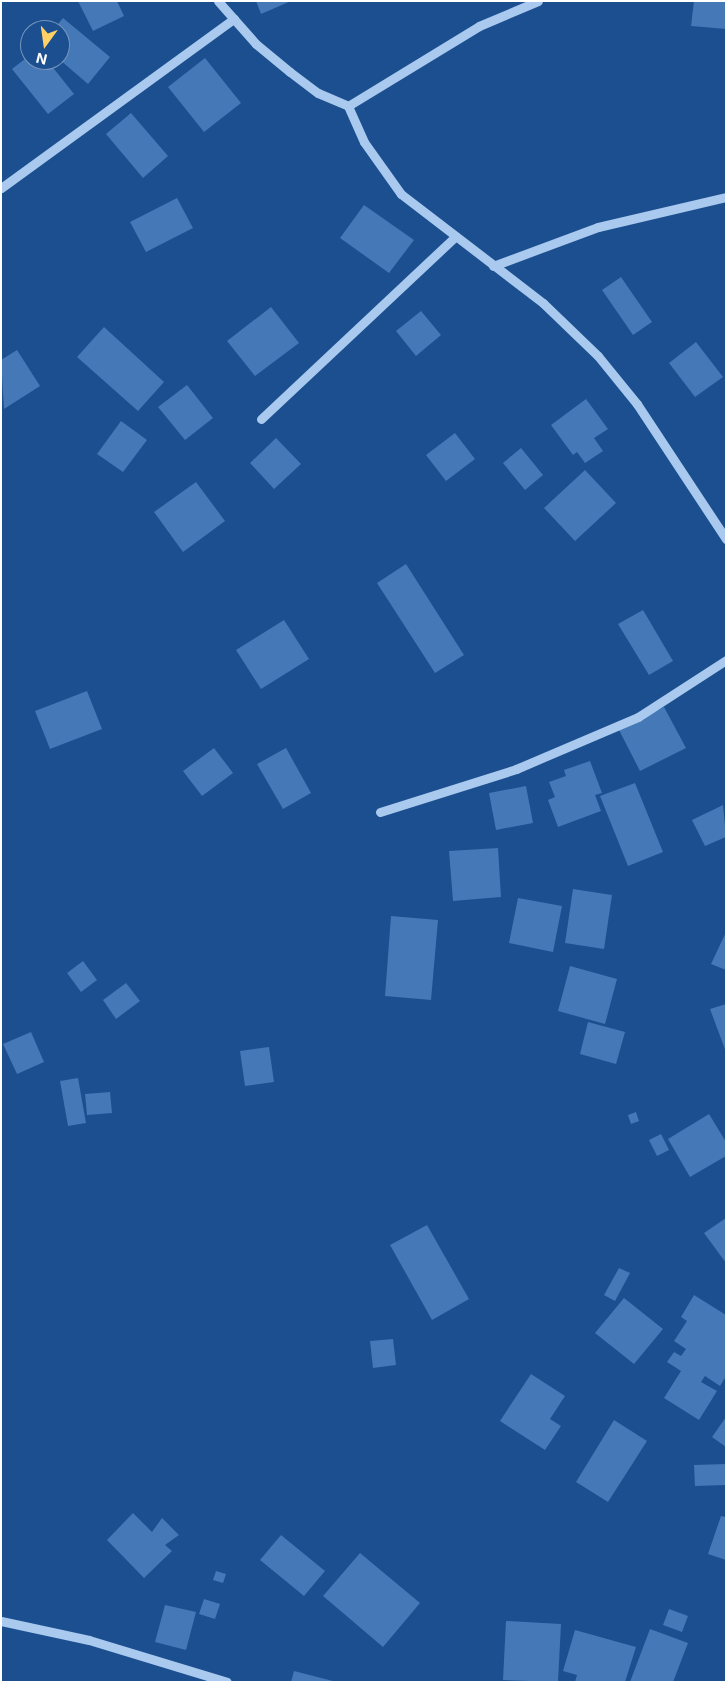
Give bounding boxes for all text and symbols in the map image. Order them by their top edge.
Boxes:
north arrow [20,20,70,70]
text: N [34,50,49,69]

